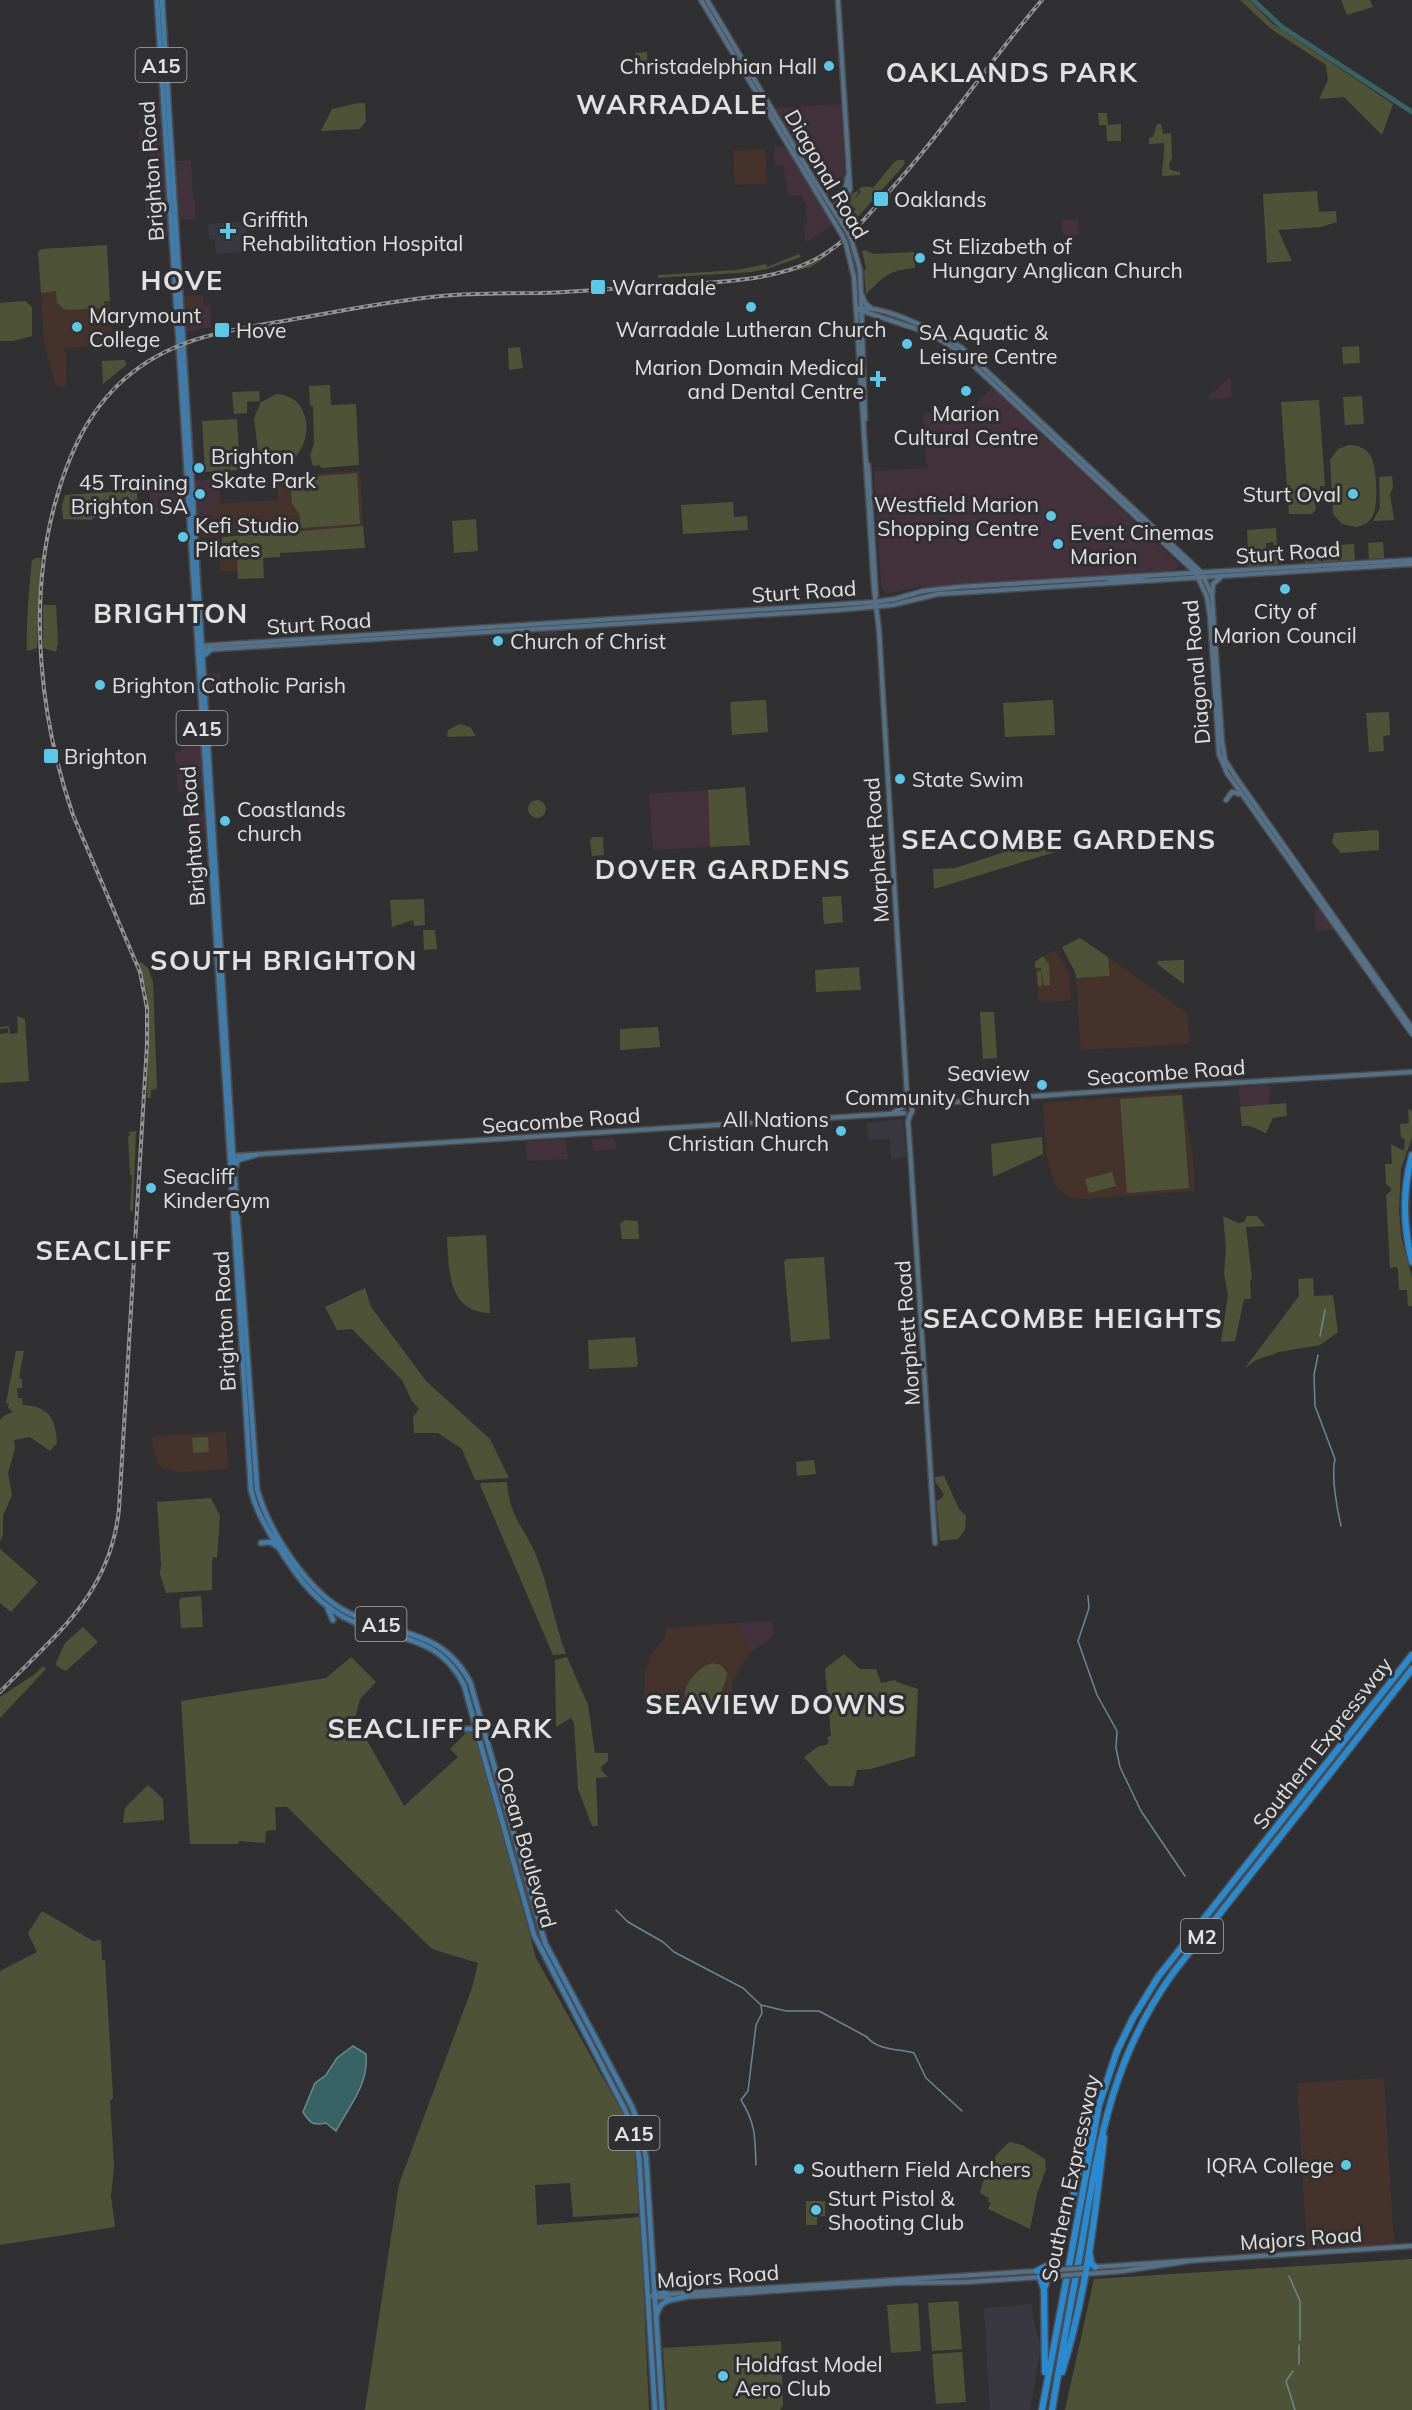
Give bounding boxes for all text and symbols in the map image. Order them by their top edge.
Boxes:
road number: A15 [136,48,186,82]
place label: Christadelphian Hall [619,53,817,79]
district label: OAKLANDS PARK [886,55,1138,89]
marker: Christadelphian Hall [822,59,836,73]
district label: WARRADALE [576,87,768,121]
street label: Brighton Road [133,100,169,242]
street label: Diagonal Road [780,105,874,243]
place label: Oaklands [894,186,987,212]
marker: Oaklands [872,190,890,208]
place label: Griffith Rehabilitation Hospital [242,206,463,256]
marker: Griffith Rehabilitation Hospital [219,222,237,240]
place label: St Elizabeth of Hungary Anglican Church [932,233,1183,283]
marker: St Elizabeth of Hungary Anglican Church [913,251,927,265]
district label: HOVE [140,263,224,297]
place label: Warradale [612,274,716,300]
marker: Warradale [589,278,607,296]
marker: Warradale Lutheran Church [744,300,758,314]
place label: Marymount College [89,302,201,352]
place label: Warradale Lutheran Church [616,316,886,342]
place label: Hove [236,317,286,343]
place label: SA Aquatic & Leisure Centre [919,319,1057,369]
marker: Marymount College [70,320,84,334]
marker: Hove [213,321,231,339]
marker: SA Aquatic & Leisure Centre [900,337,914,351]
place label: Marion Domain Medical and Dental Centre [635,354,864,404]
marker: Marion Domain Medical and Dental Centre [869,370,887,388]
marker: Marion Cultural Centre [959,384,973,398]
place label: Marion Cultural Centre [894,400,1038,450]
place label: Brighton Skate Park [211,443,316,493]
marker: Brighton Skate Park [192,461,206,475]
place label: 45 Training Brighton SA [71,469,189,519]
place label: Sturt Oval [1243,481,1341,507]
marker: 45 Training Brighton SA [193,487,207,501]
marker: Sturt Oval [1346,487,1360,501]
place label: Westfield Marion Shopping Centre [874,491,1039,541]
marker: Westfield Marion Shopping Centre [1044,509,1058,523]
place label: Kefi Studio Pilates [195,512,299,562]
place label: Event Cinemas Marion [1070,519,1214,569]
marker: Kefi Studio Pilates [176,530,190,544]
street label: Sturt Road [1235,535,1341,569]
marker: Event Cinemas Marion [1051,537,1065,551]
street label: Sturt Road [751,574,857,608]
marker: City of Marion Council [1278,582,1292,596]
district label: BRIGHTON [93,596,249,630]
place label: City of Marion Council [1213,598,1357,648]
street label: Diagonal Road [1177,599,1215,745]
street label: Sturt Road [266,606,372,640]
place label: Church of Christ [510,628,666,654]
marker: Church of Christ [491,634,505,648]
place label: Brighton Catholic Parish [112,672,346,698]
marker: Brighton Catholic Parish [93,678,107,692]
road number: A15 [176,711,228,745]
place label: Brighton [64,743,147,769]
marker: Brighton [42,747,60,765]
street label: Brighton Road [174,765,210,907]
place label: State Swim [912,766,1024,792]
marker: State Swim [893,772,907,786]
street label: Morphett Road [858,777,894,923]
place label: Coastlands church [237,796,346,846]
marker: Coastlands church [218,814,232,828]
district label: SEACOMBE GARDENS [901,822,1217,856]
district label: DOVER GARDENS [595,852,851,886]
district label: SOUTH BRIGHTON [150,943,418,977]
street label: Seacombe Road [1086,1053,1246,1091]
place label: Seaview Community Church [845,1060,1030,1110]
marker: Seaview Community Church [1035,1078,1049,1092]
street label: Seacombe Road [481,1101,641,1139]
place label: All Nations Christian Church [668,1106,829,1156]
marker: All Nations Christian Church [834,1124,848,1138]
place label: Seacliff KinderGym [163,1163,270,1213]
marker: Seacliff KinderGym [144,1181,158,1195]
district label: SEACLIFF [35,1233,173,1267]
street label: Brighton Road [207,1250,241,1392]
street label: Morphett Road [889,1260,925,1406]
district label: SEACOMBE HEIGHTS [923,1301,1223,1335]
road number: A15 [356,1607,406,1641]
street label: Southern Expressway [1247,1652,1397,1834]
district label: SEAVIEW DOWNS [645,1687,907,1721]
district label: SEACLIFF PARK [327,1711,553,1745]
street label: Ocean Boulevard [492,1763,562,1931]
road number: M2 [1181,1919,1223,1953]
street label: Southern Expressway [1035,2072,1105,2284]
road number: A15 [608,2116,660,2150]
place label: IQRA College [1206,2152,1334,2178]
place label: Southern Field Archers [811,2156,1031,2182]
marker: IQRA College [1339,2158,1353,2172]
marker: Southern Field Archers [792,2162,806,2176]
place label: Sturt Pistol & Shooting Club [828,2185,964,2235]
marker: Sturt Pistol & Shooting Club [809,2203,823,2217]
street label: Majors Road [1239,2221,1363,2255]
street label: Majors Road [656,2259,780,2293]
place label: Holdfast Model Aero Club [735,2351,882,2401]
marker: Holdfast Model Aero Club [716,2369,730,2383]

